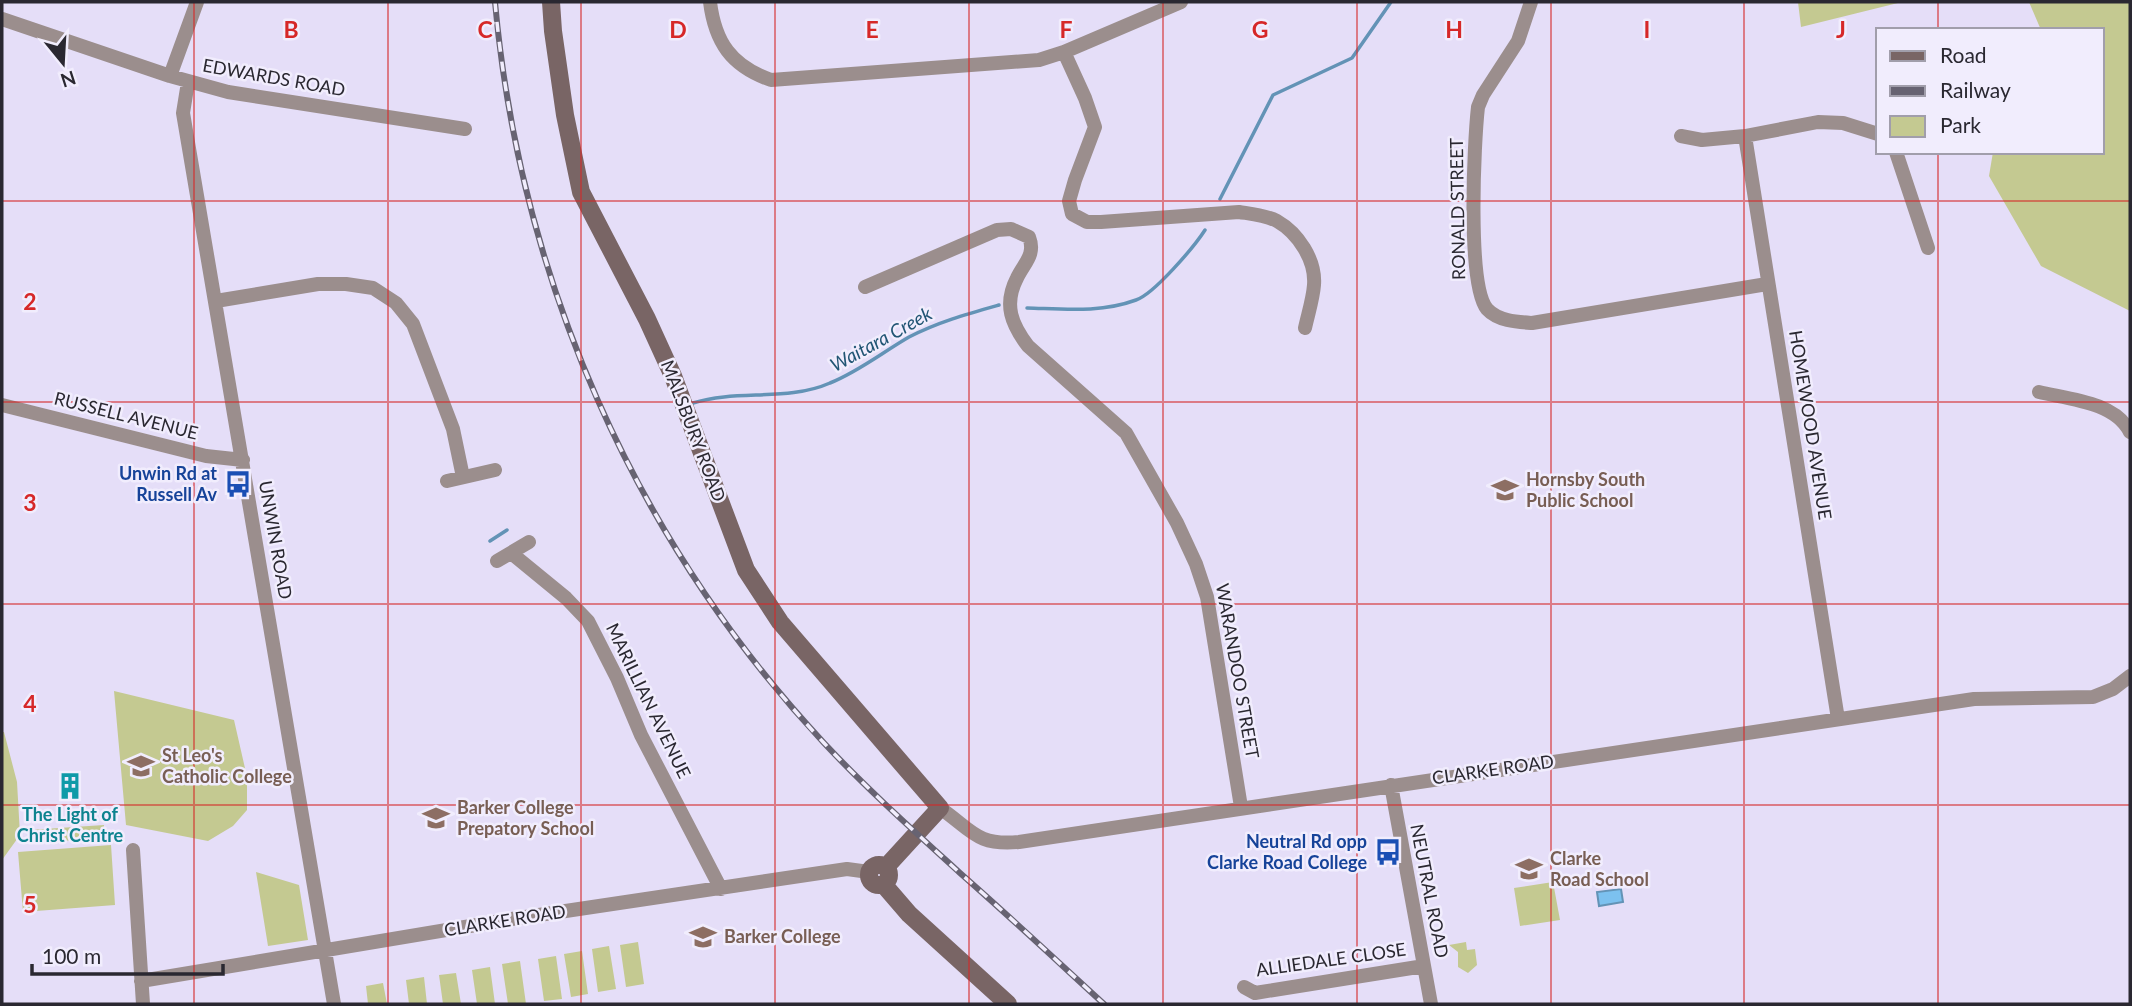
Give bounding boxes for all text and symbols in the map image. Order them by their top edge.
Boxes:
text: B [283,15,299,43]
text: C [477,15,493,43]
text: D [669,15,687,43]
text: E [865,15,879,43]
text: F [1059,15,1073,43]
text: G [1252,15,1268,43]
text: H [1445,15,1463,43]
text: I [1644,15,1650,43]
text: J [1836,15,1846,43]
north arrow [28,28,98,98]
legend [1876,28,2104,154]
text: Road [1940,42,1987,67]
street label: EDWARDS ROAD [201,54,347,100]
text: N [58,66,79,93]
text: Railway [1940,77,2011,102]
text: Park [1940,112,1981,137]
street label: RONALD STREET [1445,137,1469,280]
text: 2 [23,287,37,315]
water label: Waitara Creek [826,301,936,376]
street label: HOMEWOOD AVENUE [1785,329,1837,521]
street label: MALSBURY ROAD [657,357,731,505]
street label: RUSSELL AVENUE [52,387,200,444]
place label: Unwin Rd at Russell Av [119,462,217,505]
place label: Hornsby South Public School [1526,468,1645,511]
bus stop icon: Unwin Rd at Russell Av [223,469,253,499]
school or university icon: Hornsby South Public School [1490,475,1520,505]
street label: UNWIN ROAD [255,479,297,601]
text: 3 [23,488,37,516]
street label: WARANDOO STREET [1212,582,1264,760]
street label: MARILLIAN AVENUE [602,619,696,782]
text: 4 [23,689,37,717]
place label: St Leo's Catholic College [162,744,292,787]
street label: CLARKE ROAD [1431,750,1555,788]
school or university icon: St Leo's Catholic College [126,751,156,781]
building icon: The Light of Christ Centre [55,771,85,801]
place label: Barker College Prepatory School [457,796,594,839]
place label: The Light of Christ Centre [17,803,124,846]
school or university icon: Barker College Prepatory School [421,803,451,833]
street label: NEUTRAL ROAD [1406,822,1454,960]
place label: Neutral Rd opp Clarke Road College [1207,830,1367,873]
bus stop icon: Neutral Rd opp Clarke Road College [1373,837,1403,867]
place label: Clarke Road School [1550,847,1649,890]
school or university icon: Clarke Road School [1514,854,1544,884]
text: 5 [23,890,37,918]
street label: CLARKE ROAD [442,900,567,940]
school or university icon: Barker College [688,922,718,952]
place label: Barker College [724,925,841,947]
scale bar [32,932,222,976]
street label: ALLIEDALE CLOSE [1255,938,1407,980]
text: 100 m [42,943,101,968]

